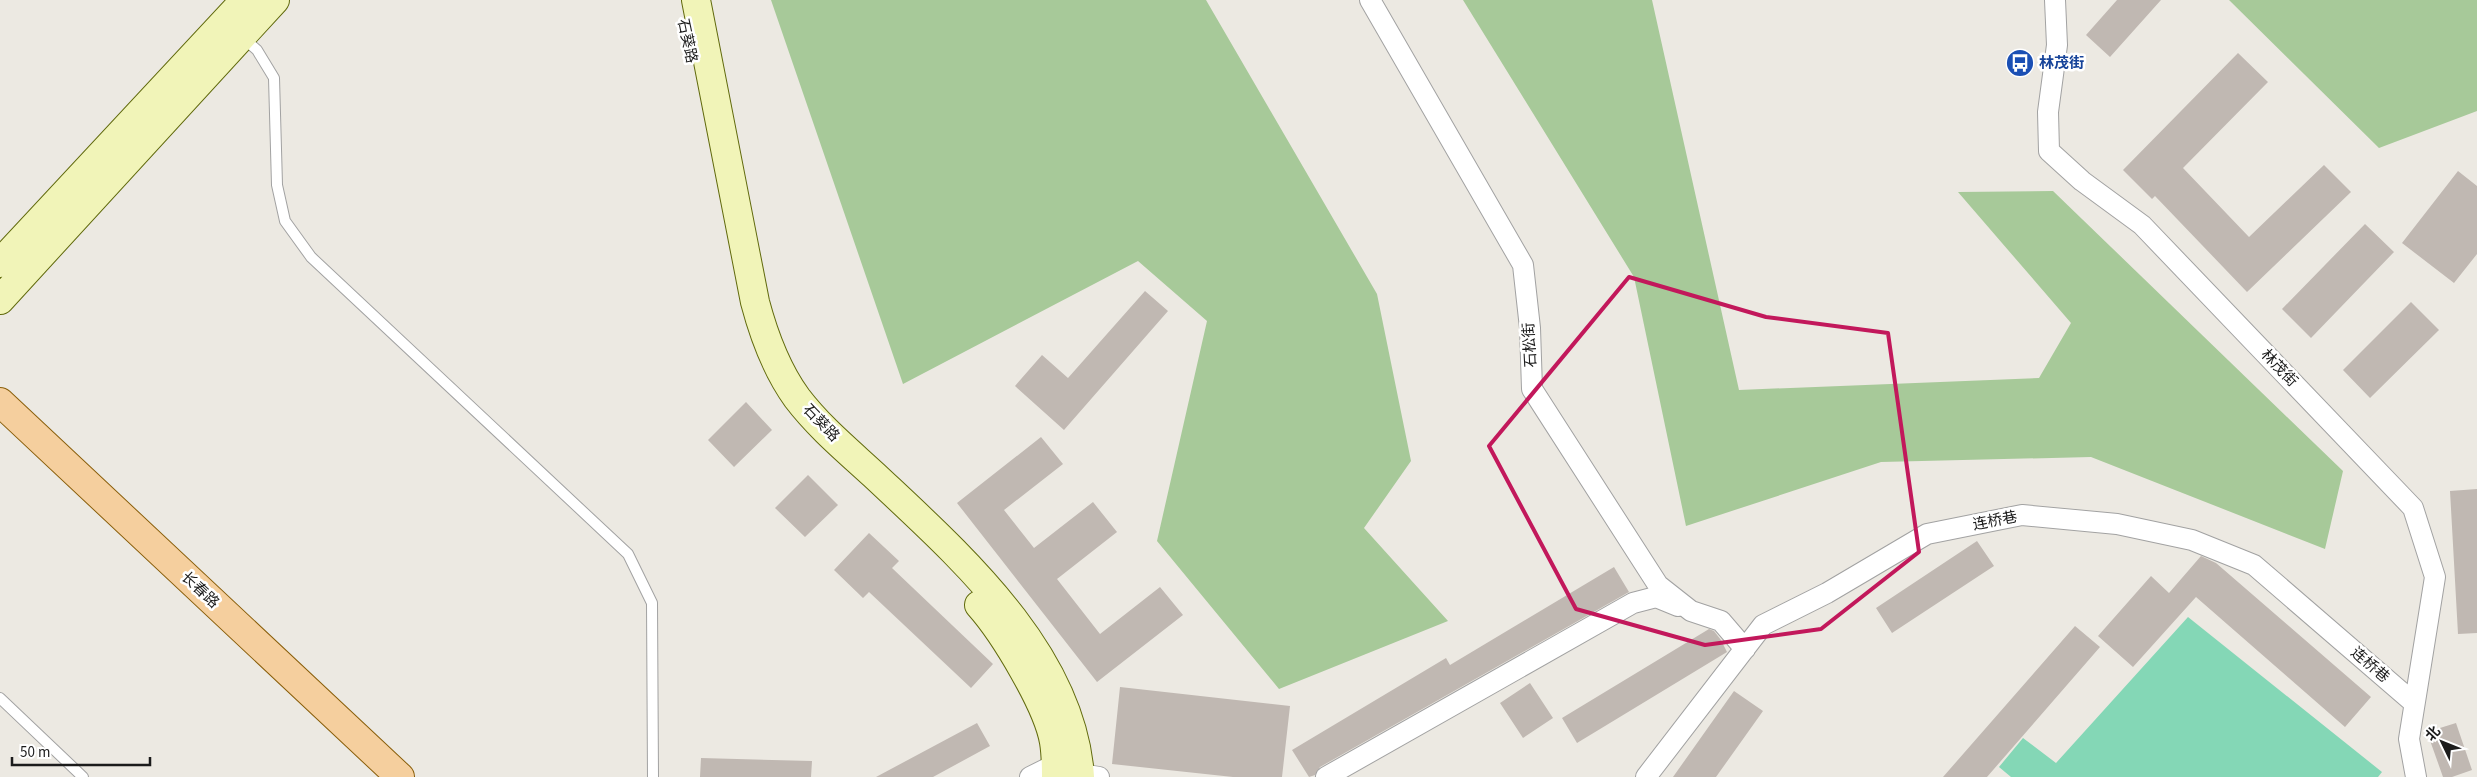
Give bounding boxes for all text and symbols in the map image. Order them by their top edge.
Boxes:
street label: 石葵路 [672,17,702,65]
bus stop icon: 林茂街 [2005,48,2035,78]
place label: 林茂街 [2039,53,2084,74]
street label: 石松街 [1518,322,1542,368]
street label: 林茂街 [2256,345,2302,391]
street label: 石葵路 [798,400,844,446]
street label: 连桥巷 [1971,506,2019,536]
street label: 长春路 [176,567,224,613]
street label: 连桥巷 [2346,642,2394,688]
north arrow [2417,717,2467,767]
text: 北 [2421,722,2445,746]
scale bar [12,734,150,766]
text: 50 m [20,742,50,763]

